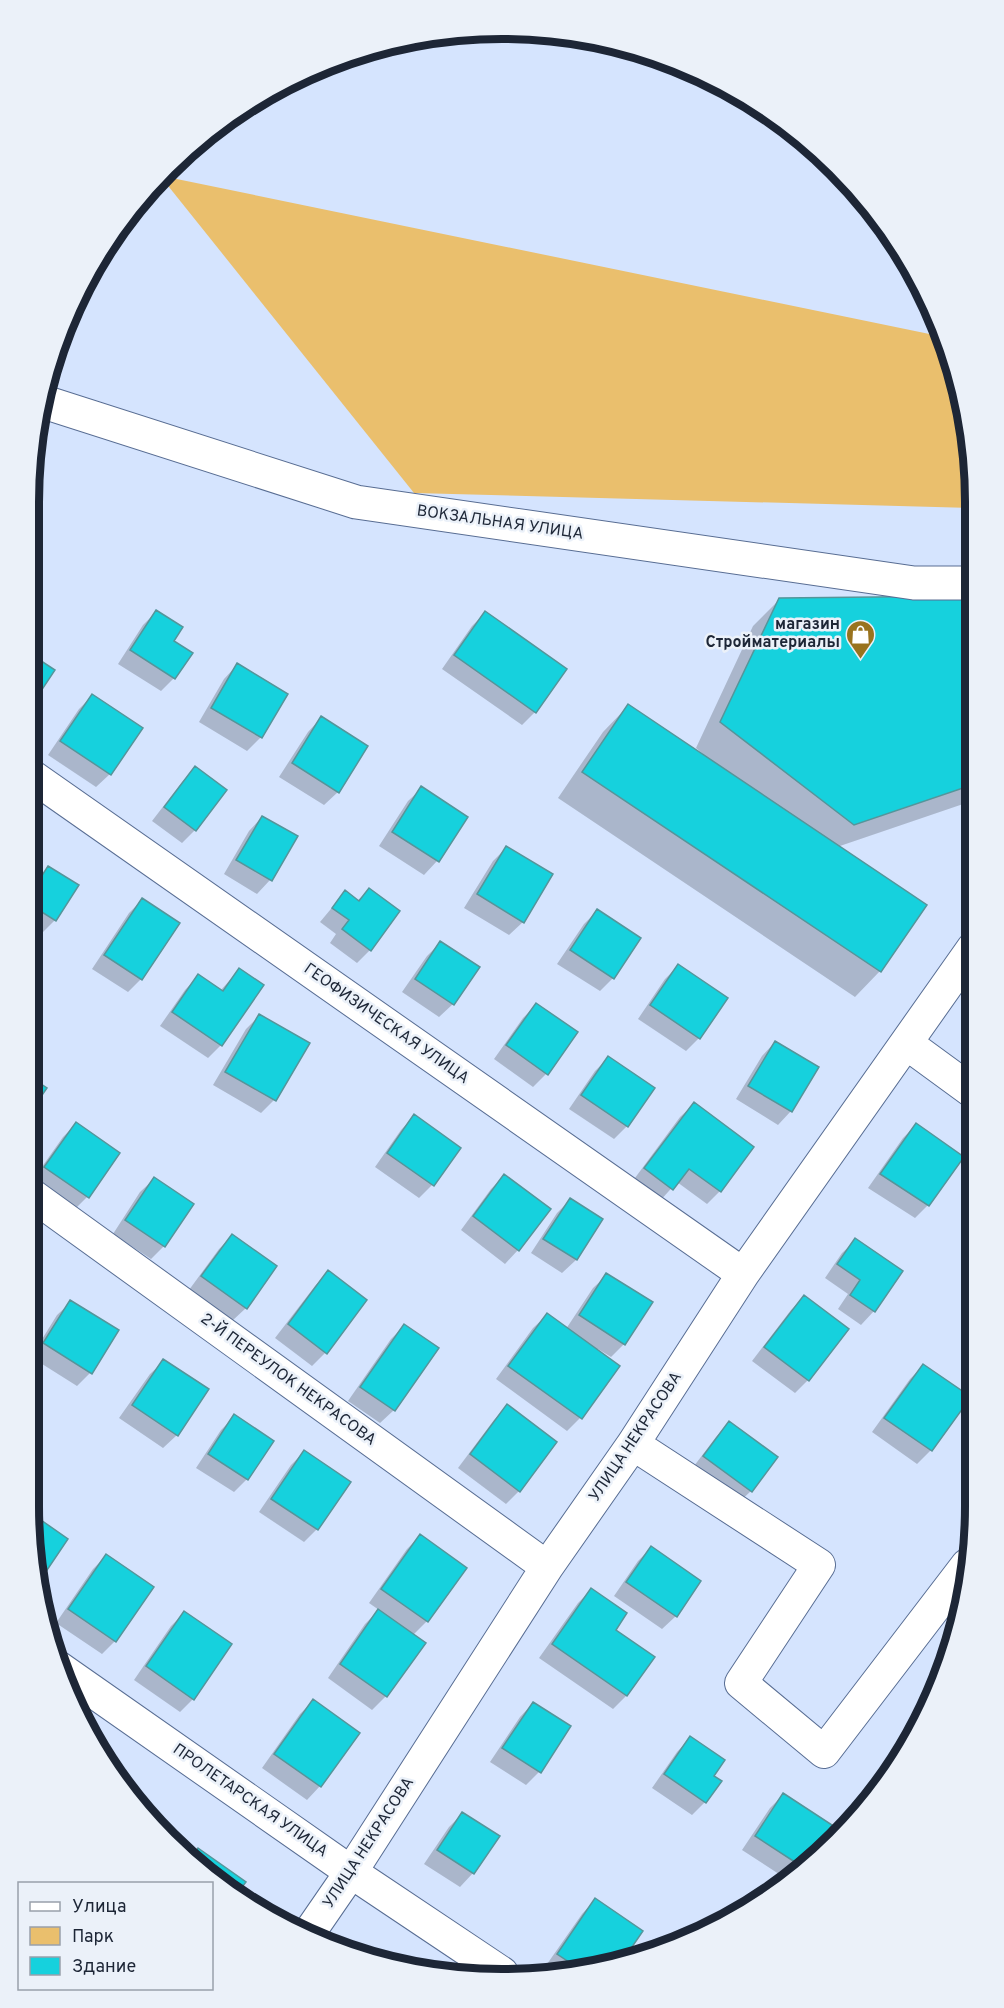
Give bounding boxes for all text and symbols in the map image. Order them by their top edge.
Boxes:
street label: ВОКЗАЛЬНАЯ УЛИЦА [415,501,585,545]
place label: магазин Стройматериалы [705,615,840,653]
shop icon: магазин Стройматериалы [845,618,877,660]
street label: ГЕОФИЗИЧЕСКАЯ УЛИЦА [299,959,473,1089]
street label: 2-Й ПЕРЕУЛОК НЕКРАСОВА [196,1308,381,1451]
street label: УЛИЦА НЕКРАСОВА [585,1368,687,1506]
street label: ПРОЛЕТАРСКАЯ УЛИЦА [169,1740,332,1862]
street label: УЛИЦА НЕКРАСОВА [319,1774,419,1912]
legend [18,1882,213,1990]
text: Улица [72,1896,126,1919]
text: Парк [72,1926,114,1949]
text: Здание [72,1956,136,1979]

